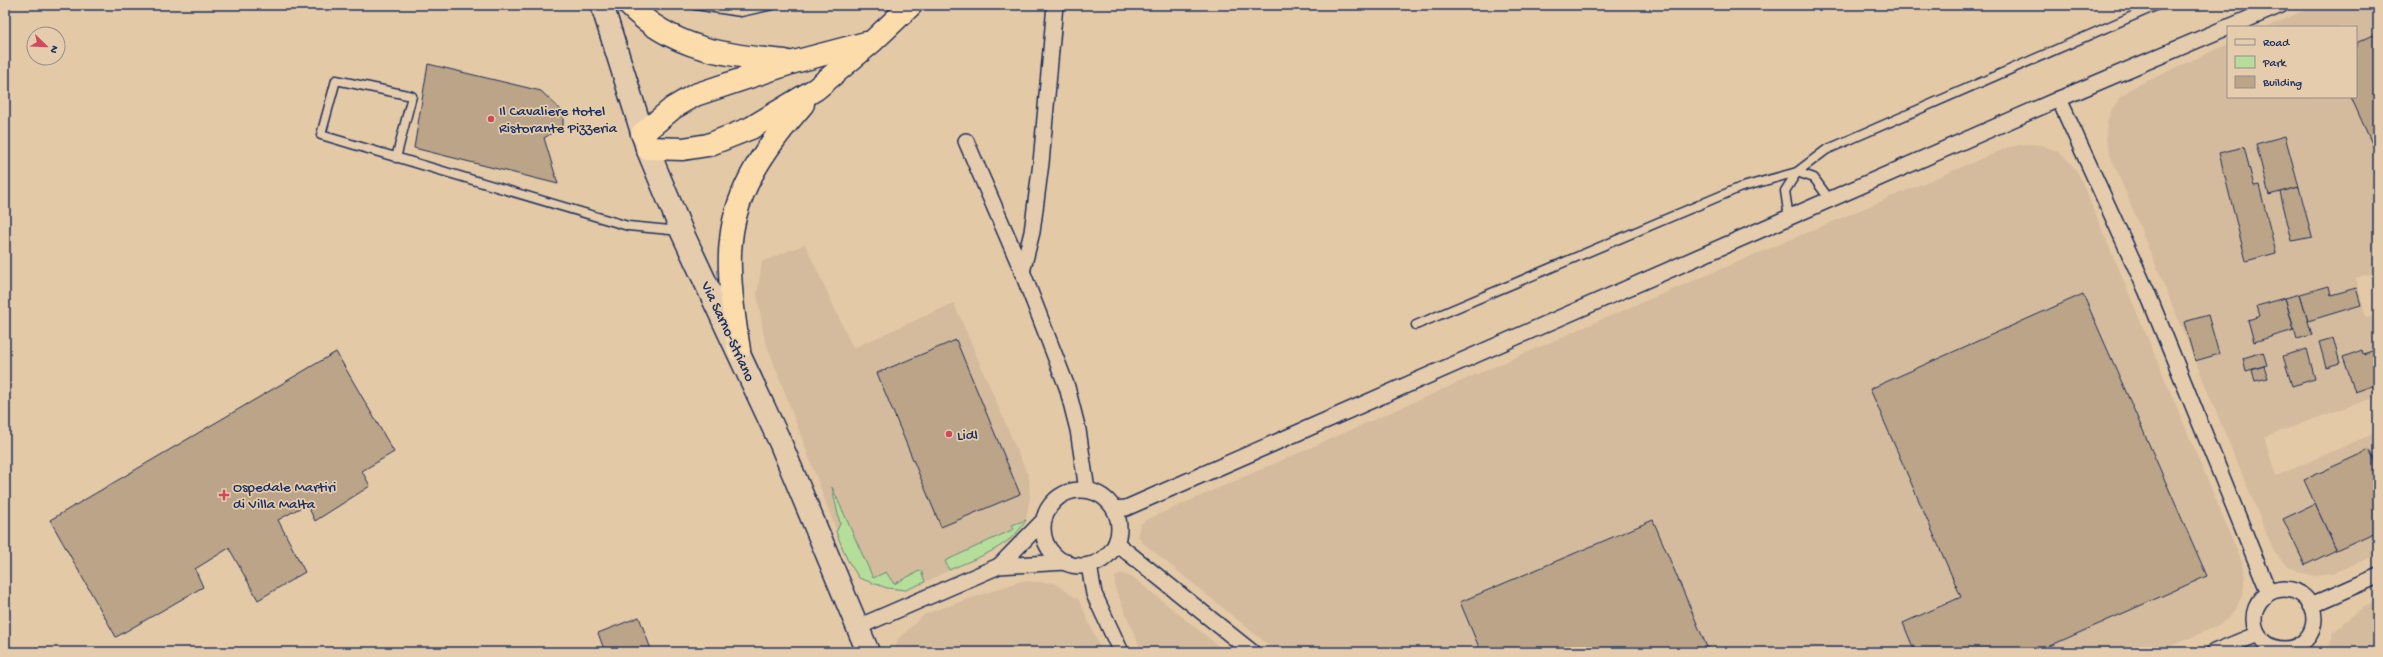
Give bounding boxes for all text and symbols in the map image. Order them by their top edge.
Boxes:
north arrow [26,26,66,66]
legend [2227,26,2357,98]
text: Road [2263,37,2290,51]
text: N [46,43,60,55]
text: Park [2262,57,2288,71]
text: Building [2262,77,2302,91]
place label: Il Cavaliere Hotel Ristorante Pizzeria [499,103,618,138]
marker: Il Cavaliere Hotel Ristorante Pizzeria [486,114,496,124]
street label: Via Sarno-Striano [696,278,758,385]
place label: Lidl [957,427,978,445]
marker: Lidl [944,429,954,439]
place label: Ospedale Martiri di Villa Malta [233,479,336,514]
marker: Ospedale Martiri di Villa Malta [218,489,230,501]

